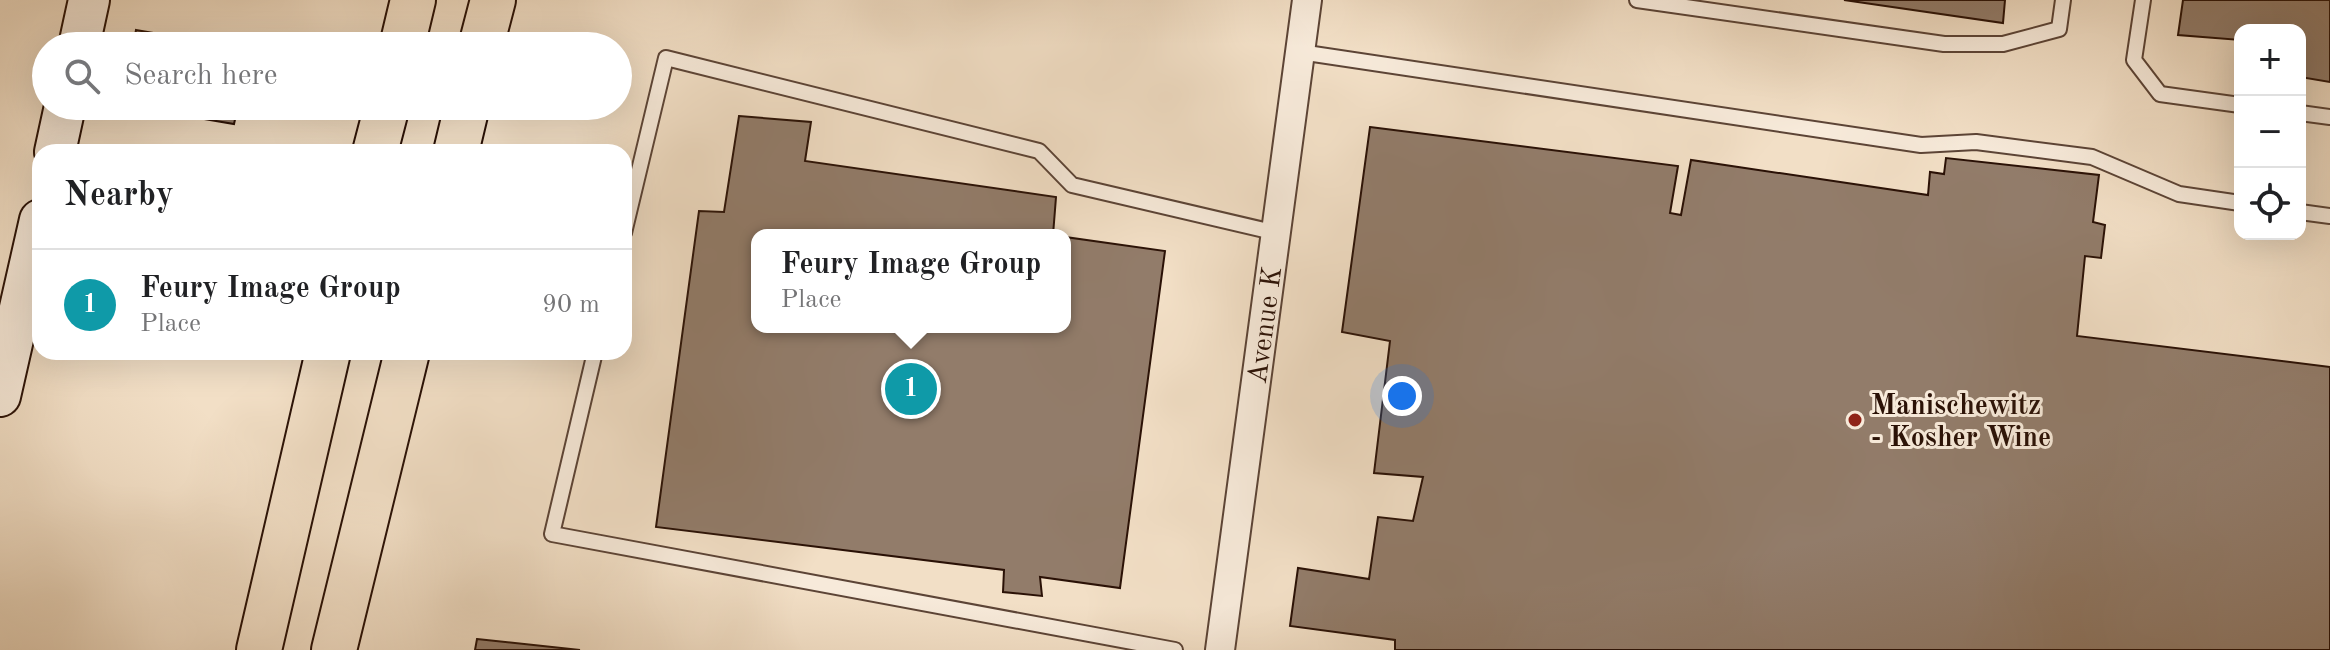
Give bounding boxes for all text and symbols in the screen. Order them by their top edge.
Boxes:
map controls [2234,24,2306,240]
button: + [2234,24,2306,96]
search box [32,32,632,120]
icon: search [60,54,104,98]
text: Search here [124,61,278,91]
button: − [2234,96,2306,168]
button: locate [2234,168,2306,240]
text: Nearby [64,179,174,213]
popup [751,229,1071,333]
text: Feury Image Group [781,250,1041,280]
street label: Avenue K [1245,265,1288,386]
text: Feury Image Group [140,274,401,304]
text: Place [781,287,841,313]
text: 1 [82,292,98,318]
text: 90 m [542,292,600,318]
text: Place [140,311,201,337]
pin: 1 [885,359,937,419]
your location [1382,376,1422,416]
place label: Manischewitz - Kosher Wine [1871,393,2051,453]
marker: Manischewitz - Kosher Wine [1846,411,1864,429]

